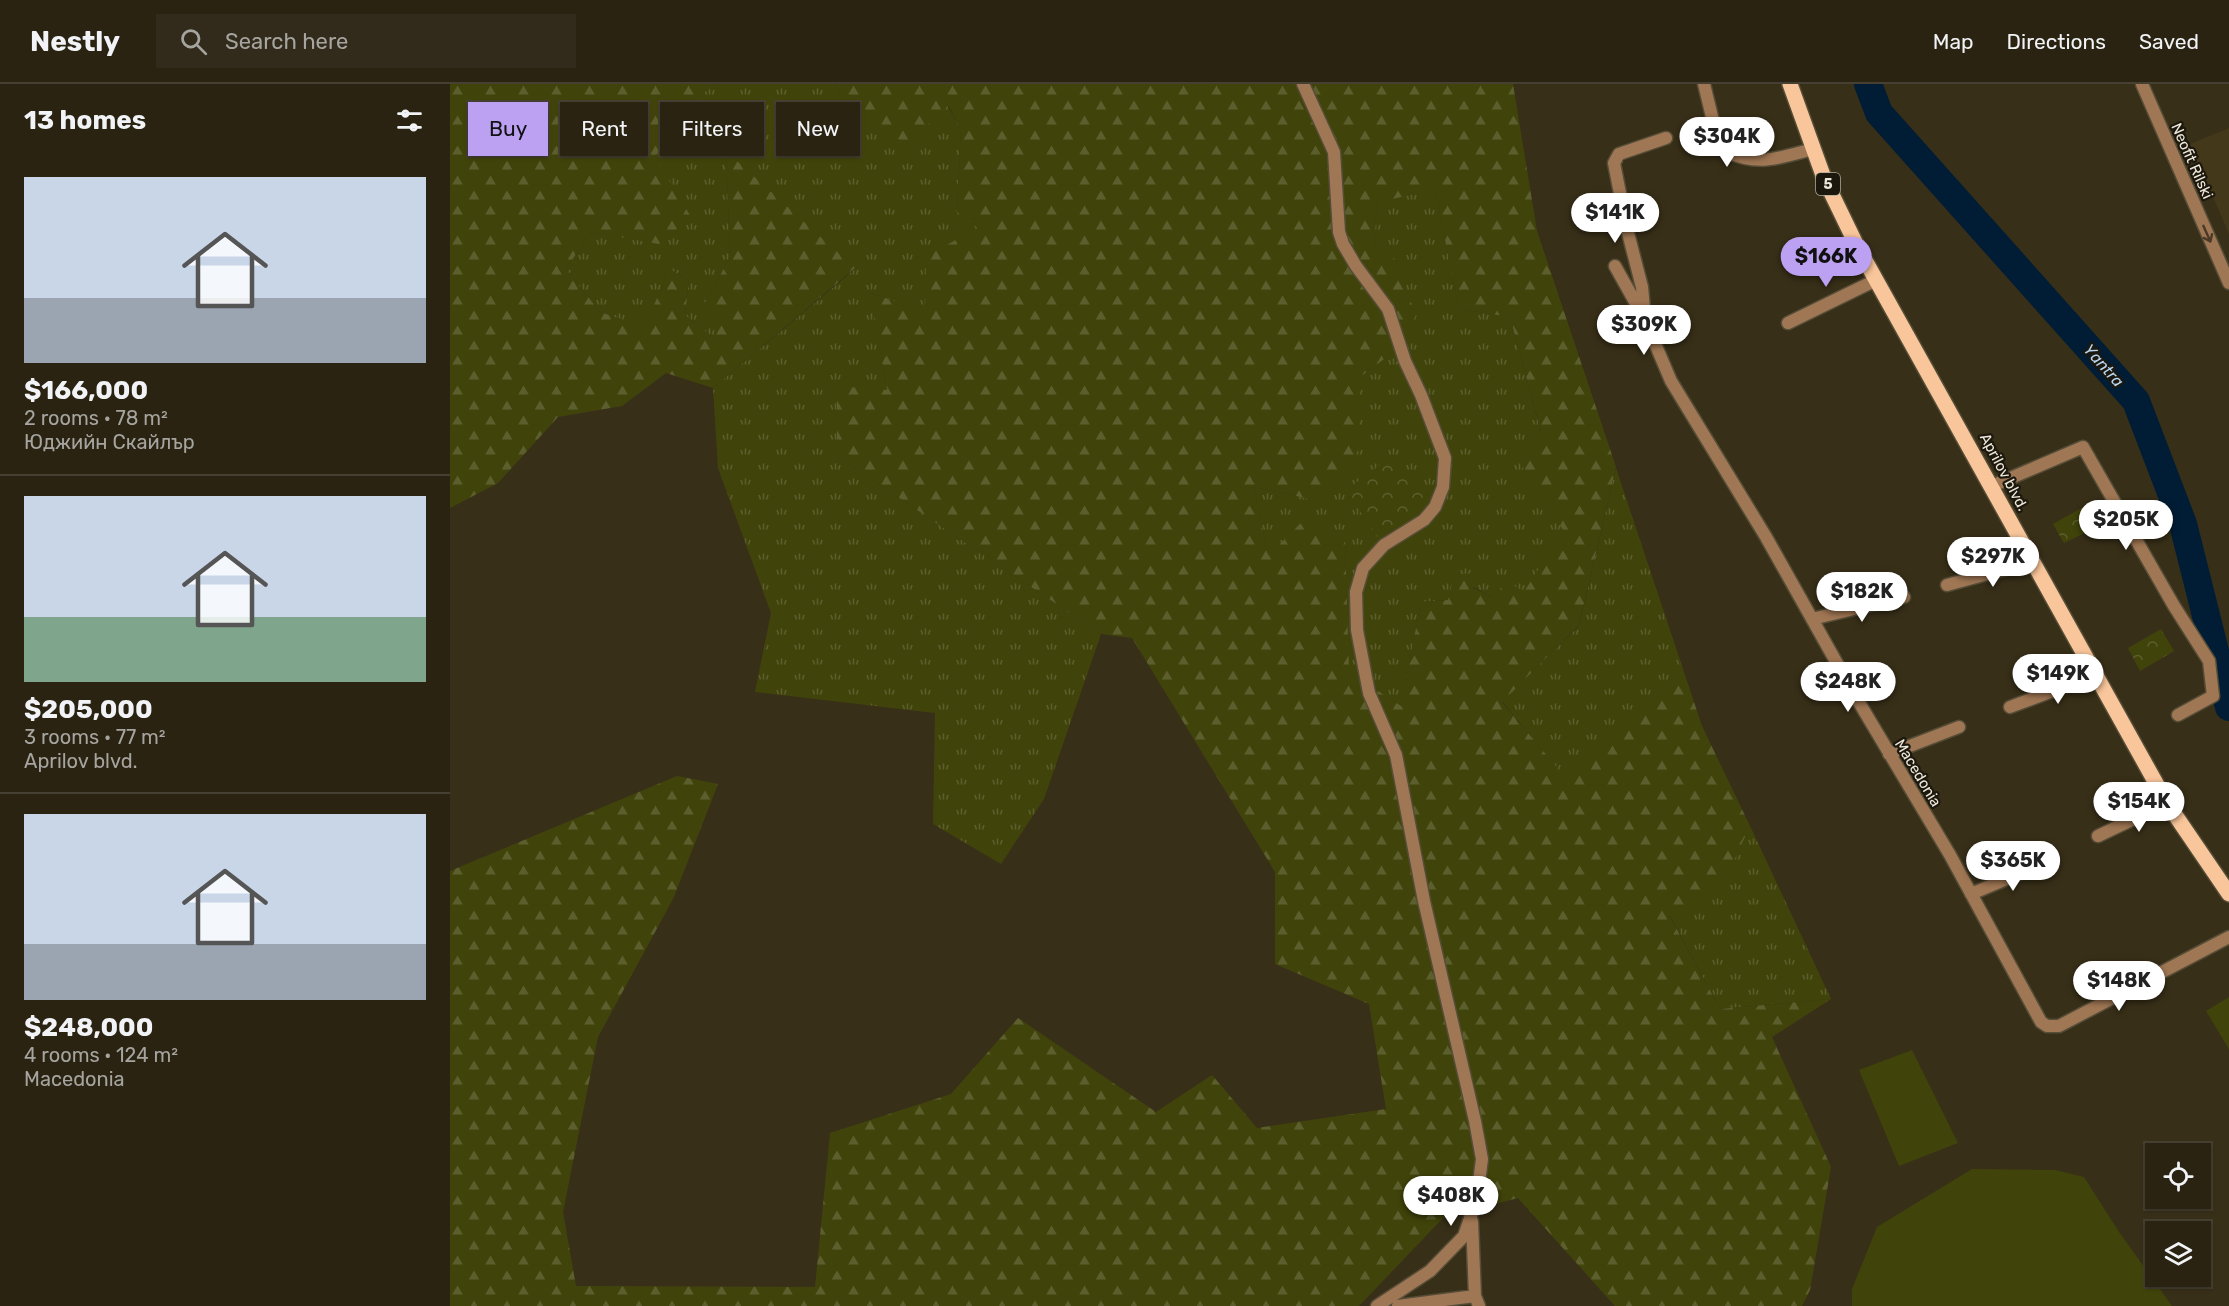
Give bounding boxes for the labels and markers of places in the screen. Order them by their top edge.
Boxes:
pin: $304K [1685,117,1769,168]
pin: $141K [1573,193,1657,244]
pin: $166K [1784,237,1868,288]
pin: $309K [1602,305,1686,356]
pin: $205K [2084,500,2168,551]
pin: $297K [1951,537,2035,588]
pin: $182K [1820,572,1904,623]
pin: $149K [2016,654,2100,705]
pin: $248K [1806,662,1890,713]
pin: $154K [2097,782,2181,833]
pin: $365K [1971,841,2055,892]
pin: $148K [2077,961,2161,1012]
pin: $408K [1409,1176,1493,1227]

